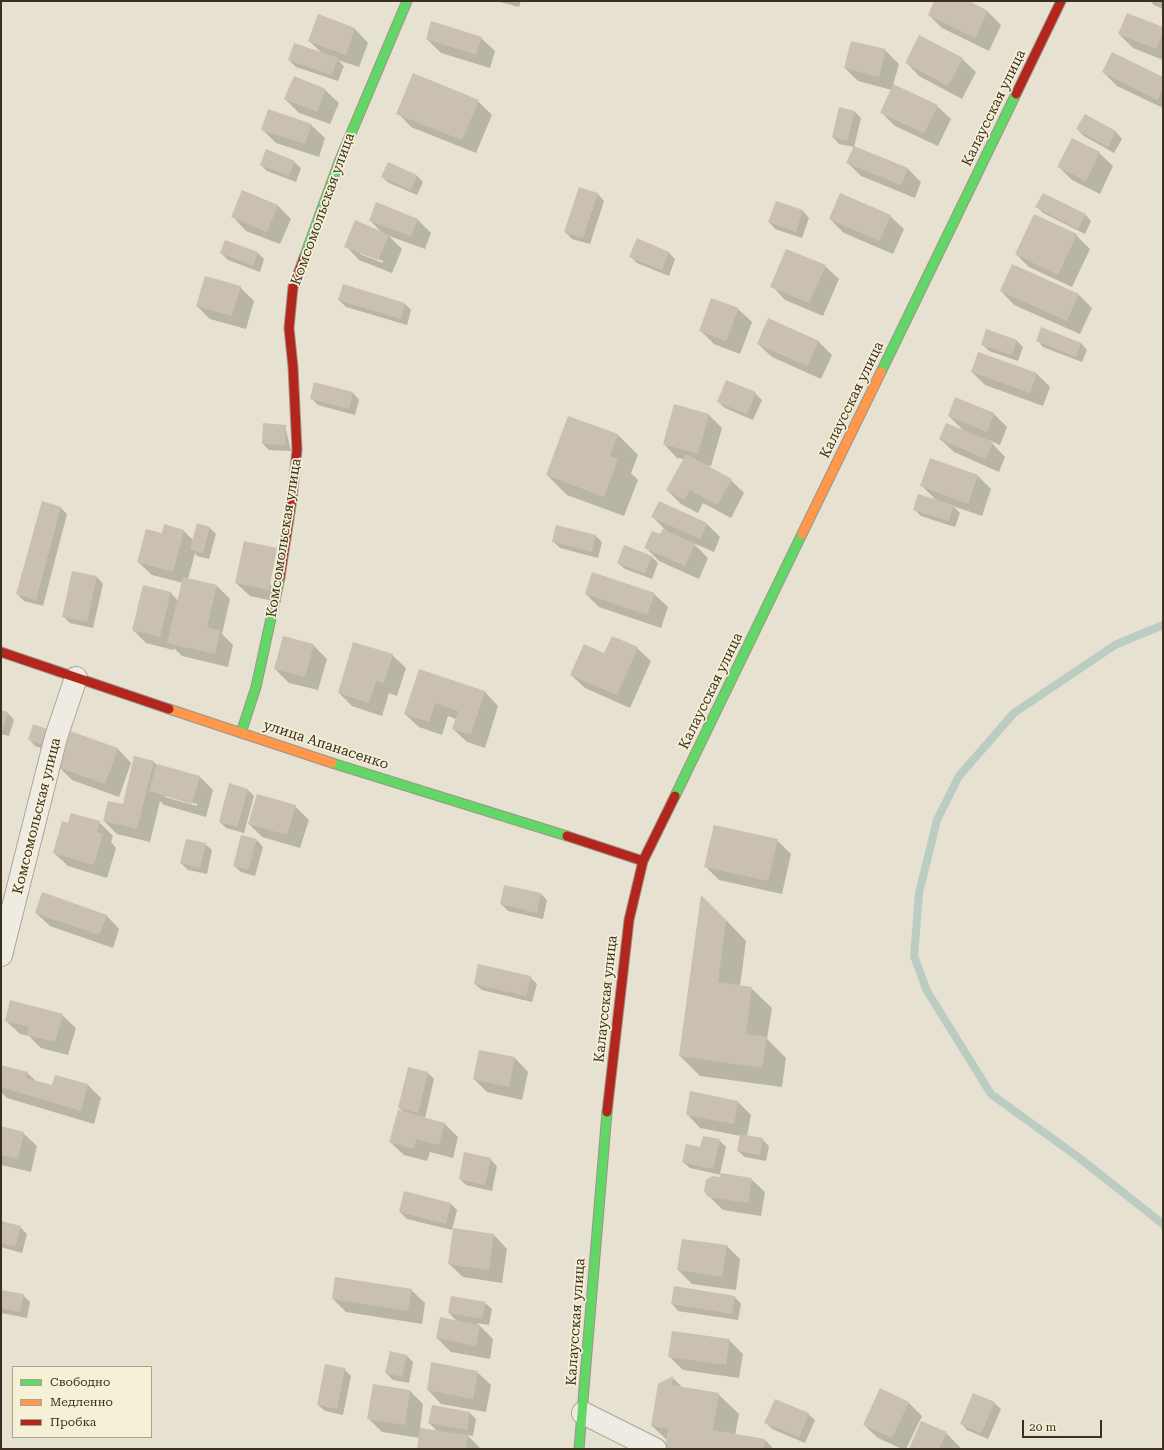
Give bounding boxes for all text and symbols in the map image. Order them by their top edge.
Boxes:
street label: Калаусская улица [958,47,1030,169]
street label: Комсомольская улица [288,131,358,287]
street label: Калаусская улица [816,339,888,461]
street label: Комсомольская улица [263,457,305,619]
street label: Калаусская улица [675,630,747,752]
street label: улица Апанасенко [261,717,391,773]
street label: Комсомольская улица [9,736,65,896]
street label: Калаусская улица [591,935,621,1063]
street label: Калаусская улица [563,1258,589,1386]
legend [12,1366,152,1438]
text: Свободно [50,1375,110,1389]
text: Медленно [50,1395,113,1409]
scale bar [1024,1412,1104,1438]
text: Пробка [50,1415,96,1429]
text: 20 m [1029,1420,1056,1434]

